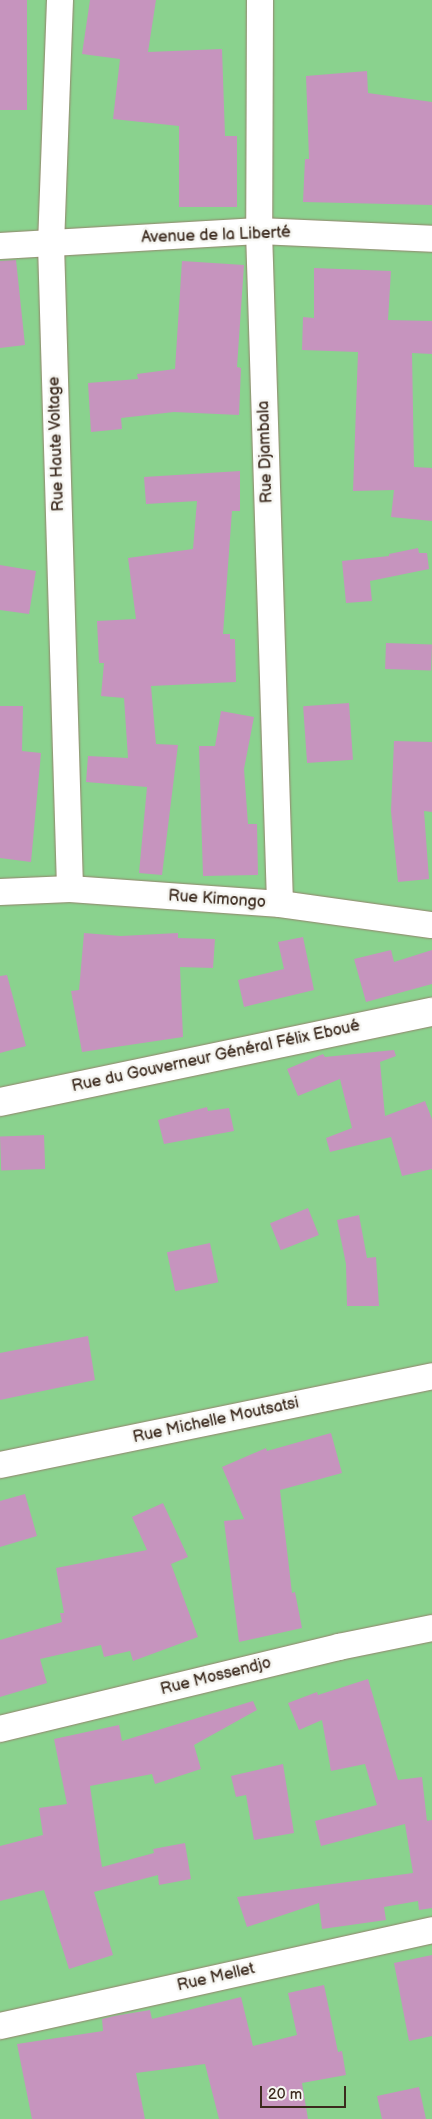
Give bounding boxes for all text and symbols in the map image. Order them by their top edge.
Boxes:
street label: Avenue de la Liberté [141,224,291,248]
street label: Rue Haute Voltage [45,376,69,512]
street label: Rue Djambala [255,400,277,504]
street label: Rue Kimongo [168,887,266,913]
street label: Rue du Gouverneur Général Félix Eboué [70,1017,362,1097]
street label: Rue Michelle Moutsatsi [131,1394,301,1448]
street label: Rue Mossendjo [159,1654,273,1700]
street label: Rue Mellet [175,1960,257,1996]
scale bar [262,2076,348,2108]
text: 20 m [268,2085,302,2104]

